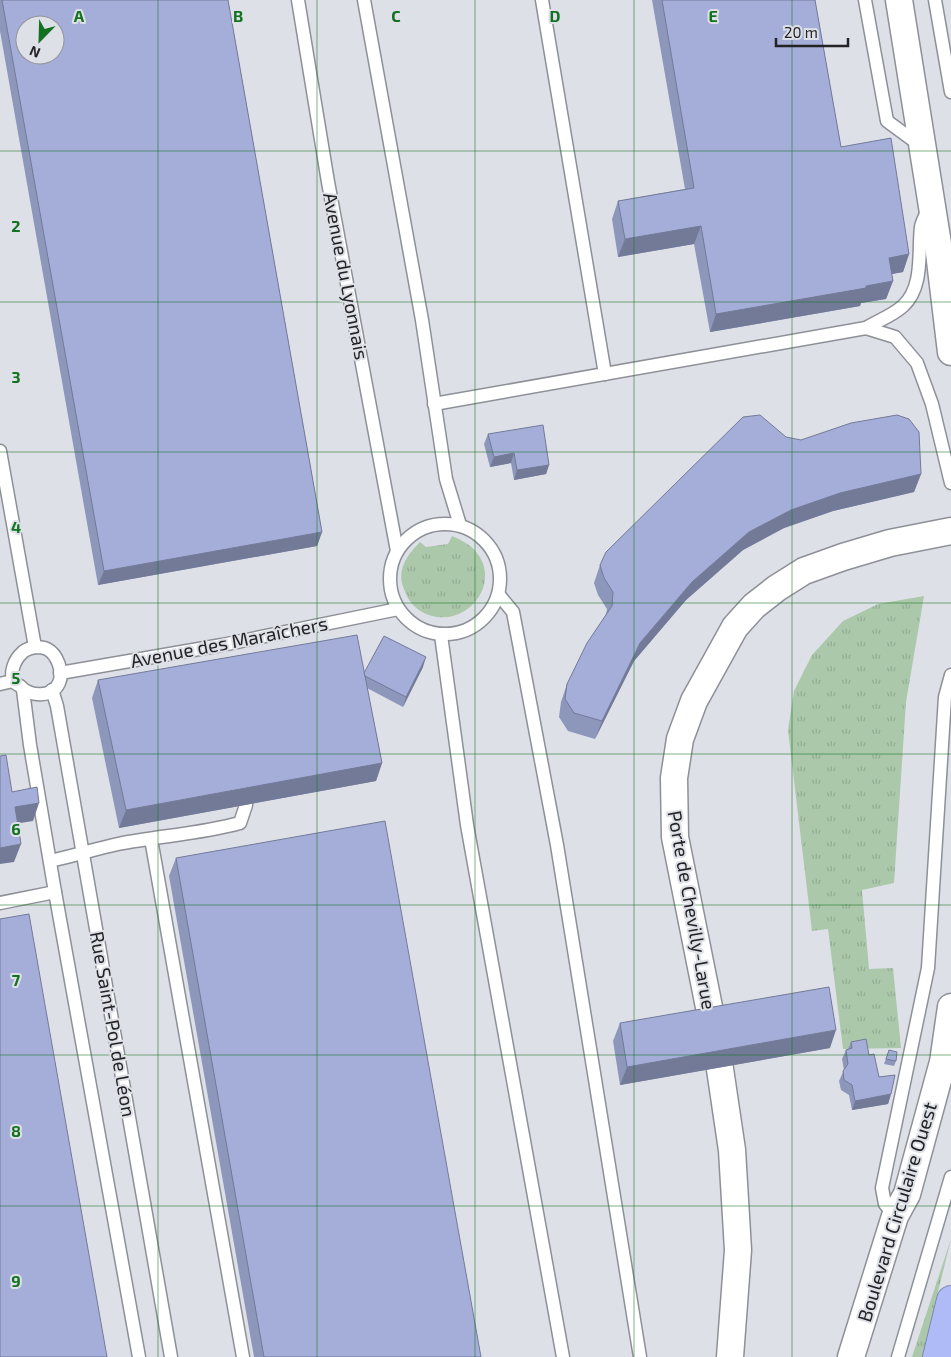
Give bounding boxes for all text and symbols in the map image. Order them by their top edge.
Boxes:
text: A [74,6,85,25]
text: B [233,6,243,25]
text: C [391,6,401,25]
text: D [550,6,561,25]
text: E [708,6,718,25]
north arrow [15,15,65,65]
scale bar [776,15,848,47]
text: 20 m [784,23,818,41]
text: N [27,43,43,62]
street label: Avenue du Lyonnais [319,190,374,361]
text: 2 [11,216,21,235]
text: 3 [11,367,21,386]
text: 4 [11,517,21,536]
street label: Avenue des Maraîchers [128,611,330,672]
text: 5 [12,668,21,687]
street label: Porte de Chevilly-Larue [664,809,721,1011]
text: 6 [11,819,21,838]
street label: Rue Saint-Pol de Léon [86,929,141,1118]
text: 7 [12,970,21,989]
street label: Boulevard Circulaire Ouest [852,1099,941,1324]
text: 8 [11,1121,21,1140]
text: 9 [11,1271,21,1290]

